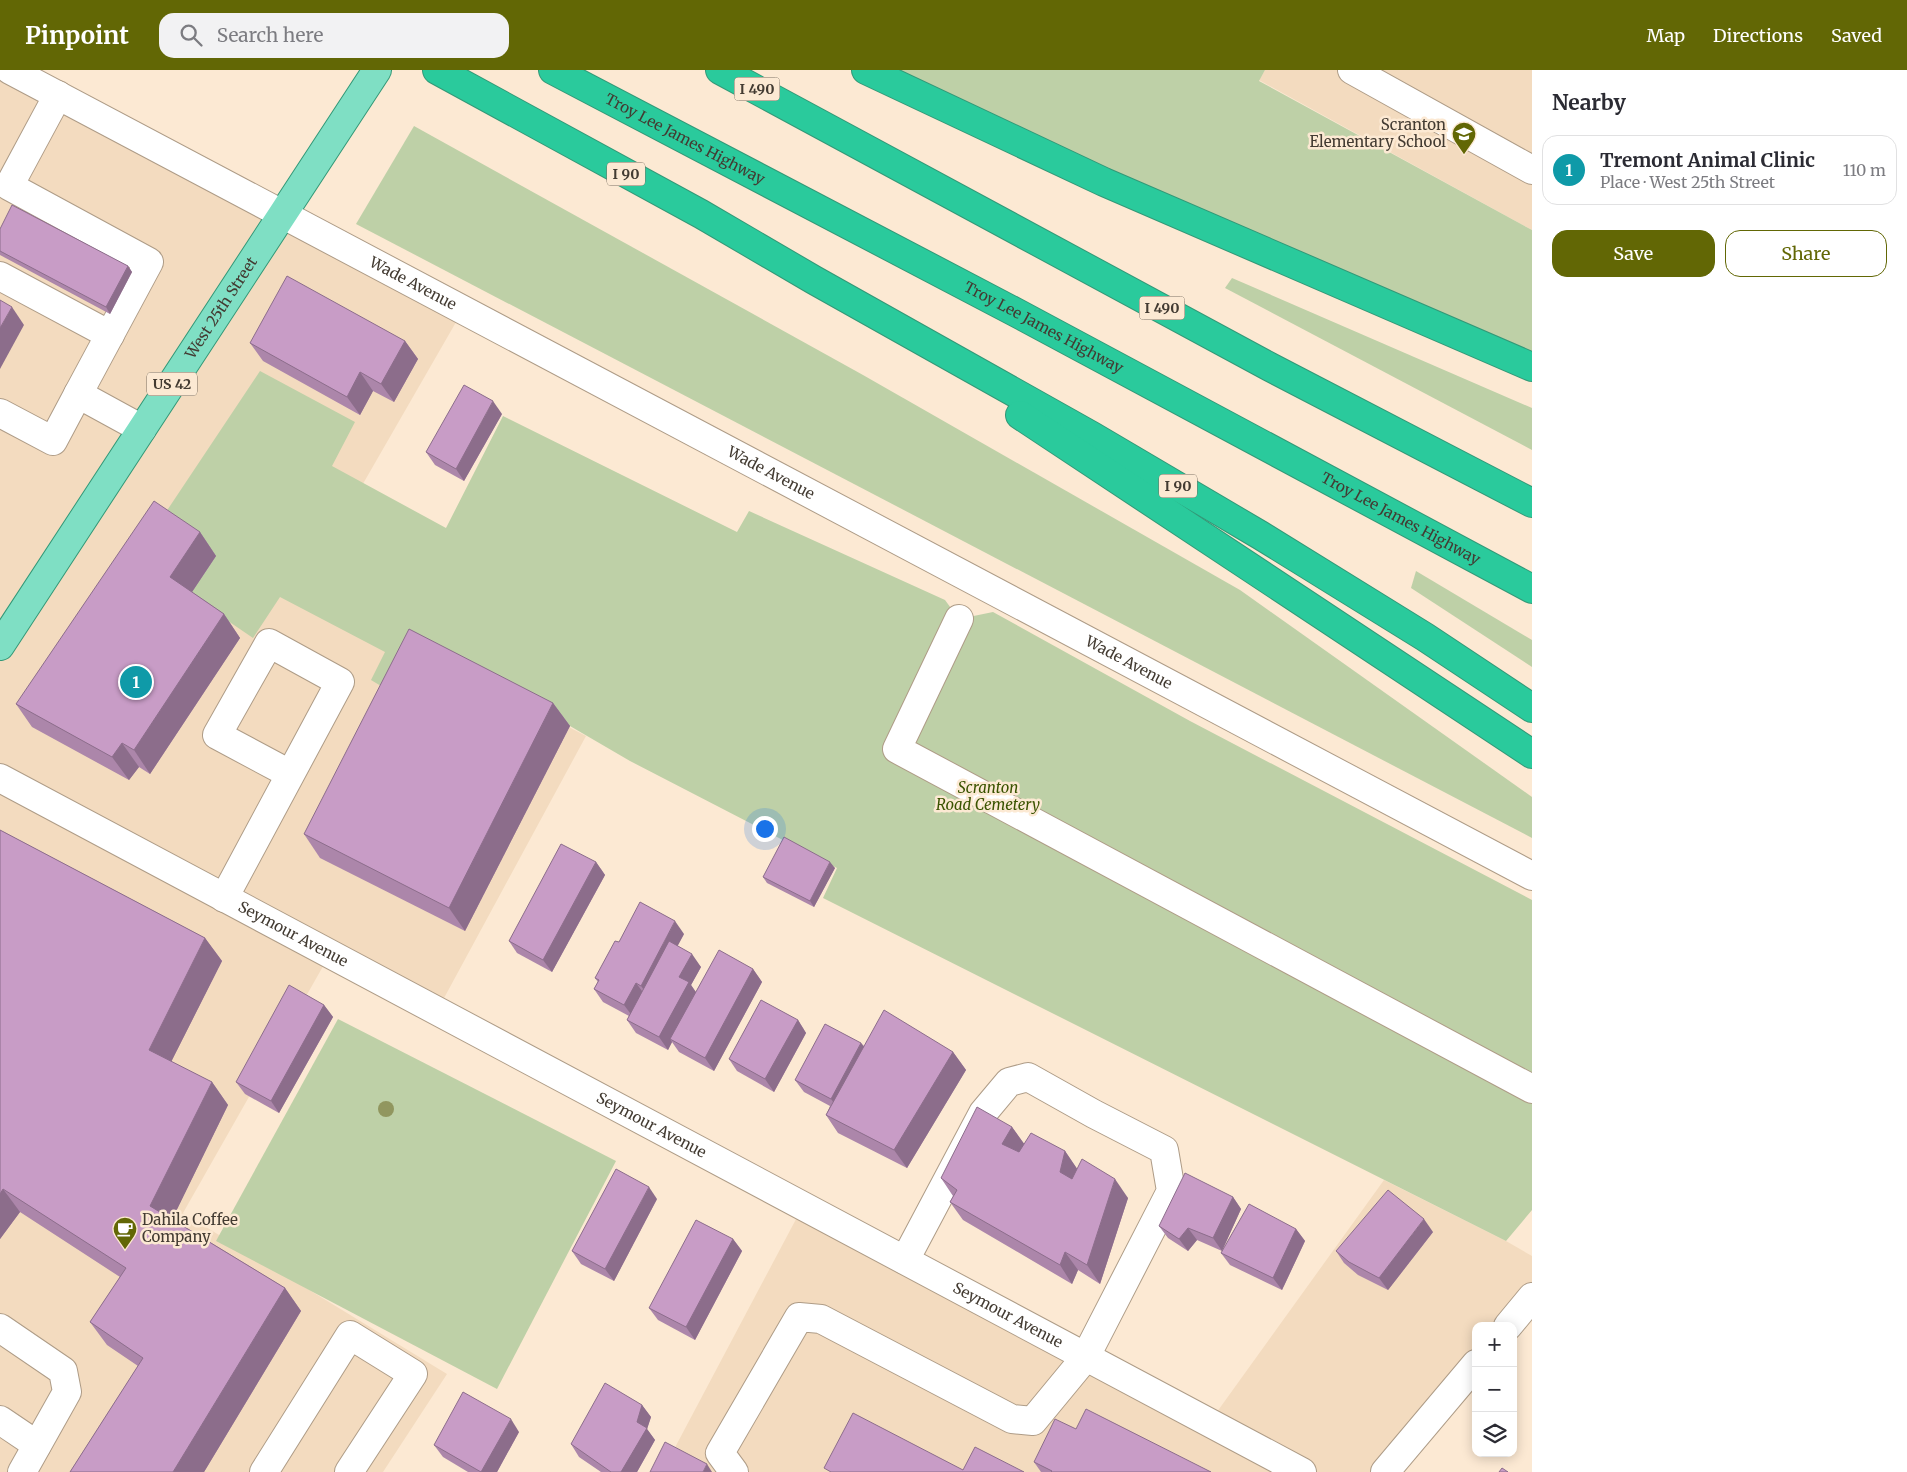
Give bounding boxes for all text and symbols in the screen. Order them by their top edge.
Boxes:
search box [159,13,509,58]
text: Pinpoint [25,20,129,51]
icon: search [177,21,205,49]
text: Search here [217,23,323,47]
text: Map [1647,24,1685,47]
text: Directions [1713,24,1803,47]
text: Saved [1831,24,1882,47]
road number: I 490 [734,78,780,100]
street label: Troy Lee James Highway [602,89,769,189]
text: Nearby [1552,89,1626,116]
place label: Scranton Elementary School [1309,115,1446,151]
school or university icon: Scranton Elementary School [1451,121,1477,155]
text: Tremont Animal Clinic [1600,148,1815,172]
text: 1 [1565,160,1573,180]
text: 110 m [1843,160,1886,180]
road number: I 90 [607,162,645,186]
text: Place · West 25th Street [1600,172,1775,192]
button: Save [1552,230,1715,277]
button: Share [1725,230,1887,277]
street label: Wade Avenue [366,252,460,314]
street label: West 25th Street [180,253,261,363]
street label: Troy Lee James Highway [961,277,1127,377]
road number: I 490 [1140,297,1184,320]
road number: US 42 [147,372,197,396]
street label: Wade Avenue [724,441,818,503]
street label: Troy Lee James Highway [1318,468,1484,569]
road number: I 90 [1159,474,1197,498]
street label: Wade Avenue [1081,631,1176,693]
pin: 1 [120,663,152,701]
park label: Scranton Road Cemetery [936,778,1040,814]
your location [752,816,778,842]
street label: Seymour Avenue [235,897,352,971]
street label: Seymour Avenue [593,1088,710,1162]
place label: Dahila Coffee Company [142,1210,238,1246]
cafe icon: Dahila Coffee Company [112,1216,138,1250]
street label: Seymour Avenue [950,1278,1066,1352]
map controls [1472,1322,1517,1457]
button: + [1472,1322,1517,1367]
button: − [1472,1367,1517,1412]
button: layers [1472,1412,1517,1457]

